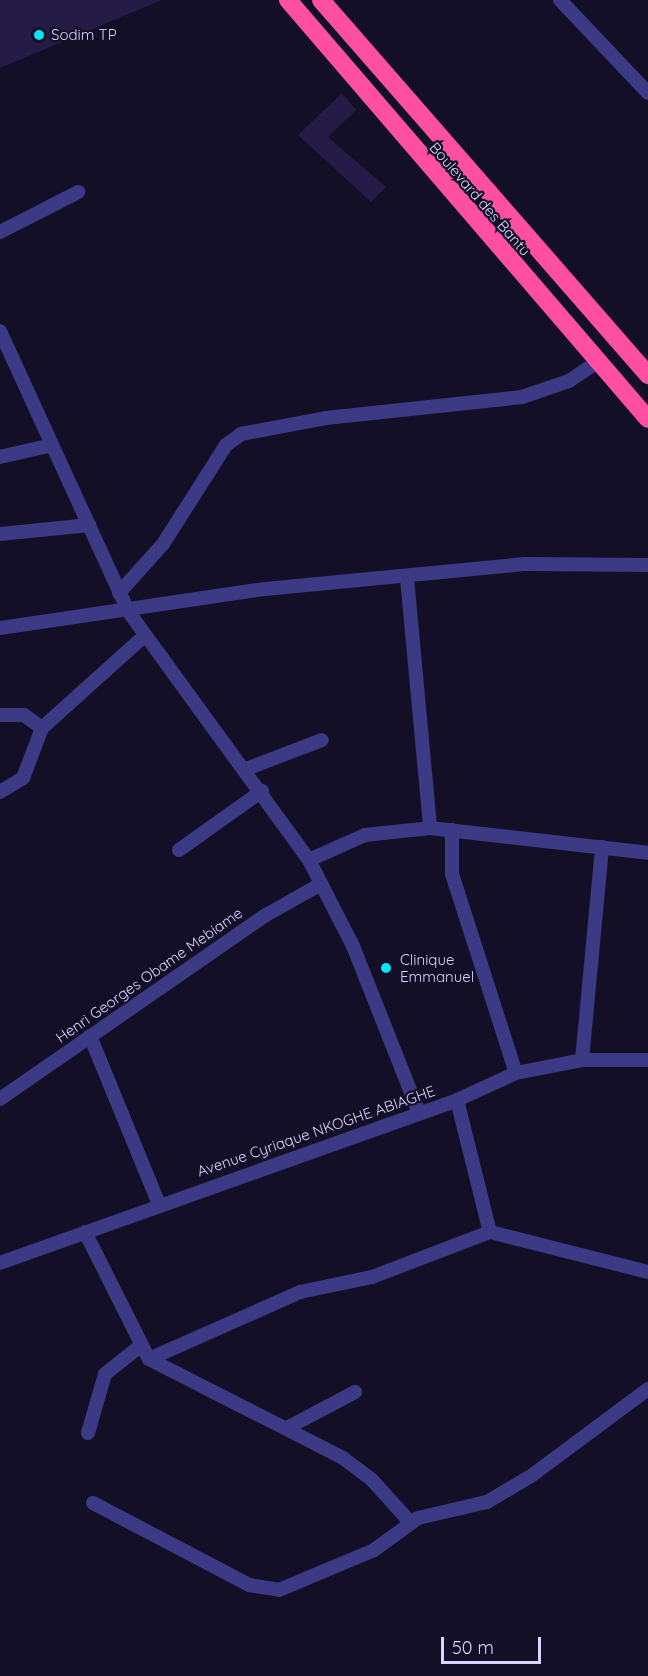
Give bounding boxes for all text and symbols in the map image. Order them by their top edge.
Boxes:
place label: Sodim TP [51,26,117,44]
marker: Sodim TP [32,28,46,42]
street label: Boulevard des Bantu [426,139,534,259]
street label: Henri Georges Obame Mebiame [52,904,246,1046]
place label: Clinique Emmanuel [400,950,474,985]
marker: Clinique Emmanuel [377,959,395,977]
street label: Avenue Cyriaque NKOGHE ABIAGHE [195,1082,437,1180]
scale bar [444,1625,544,1663]
text: 50 m [452,1636,494,1659]

